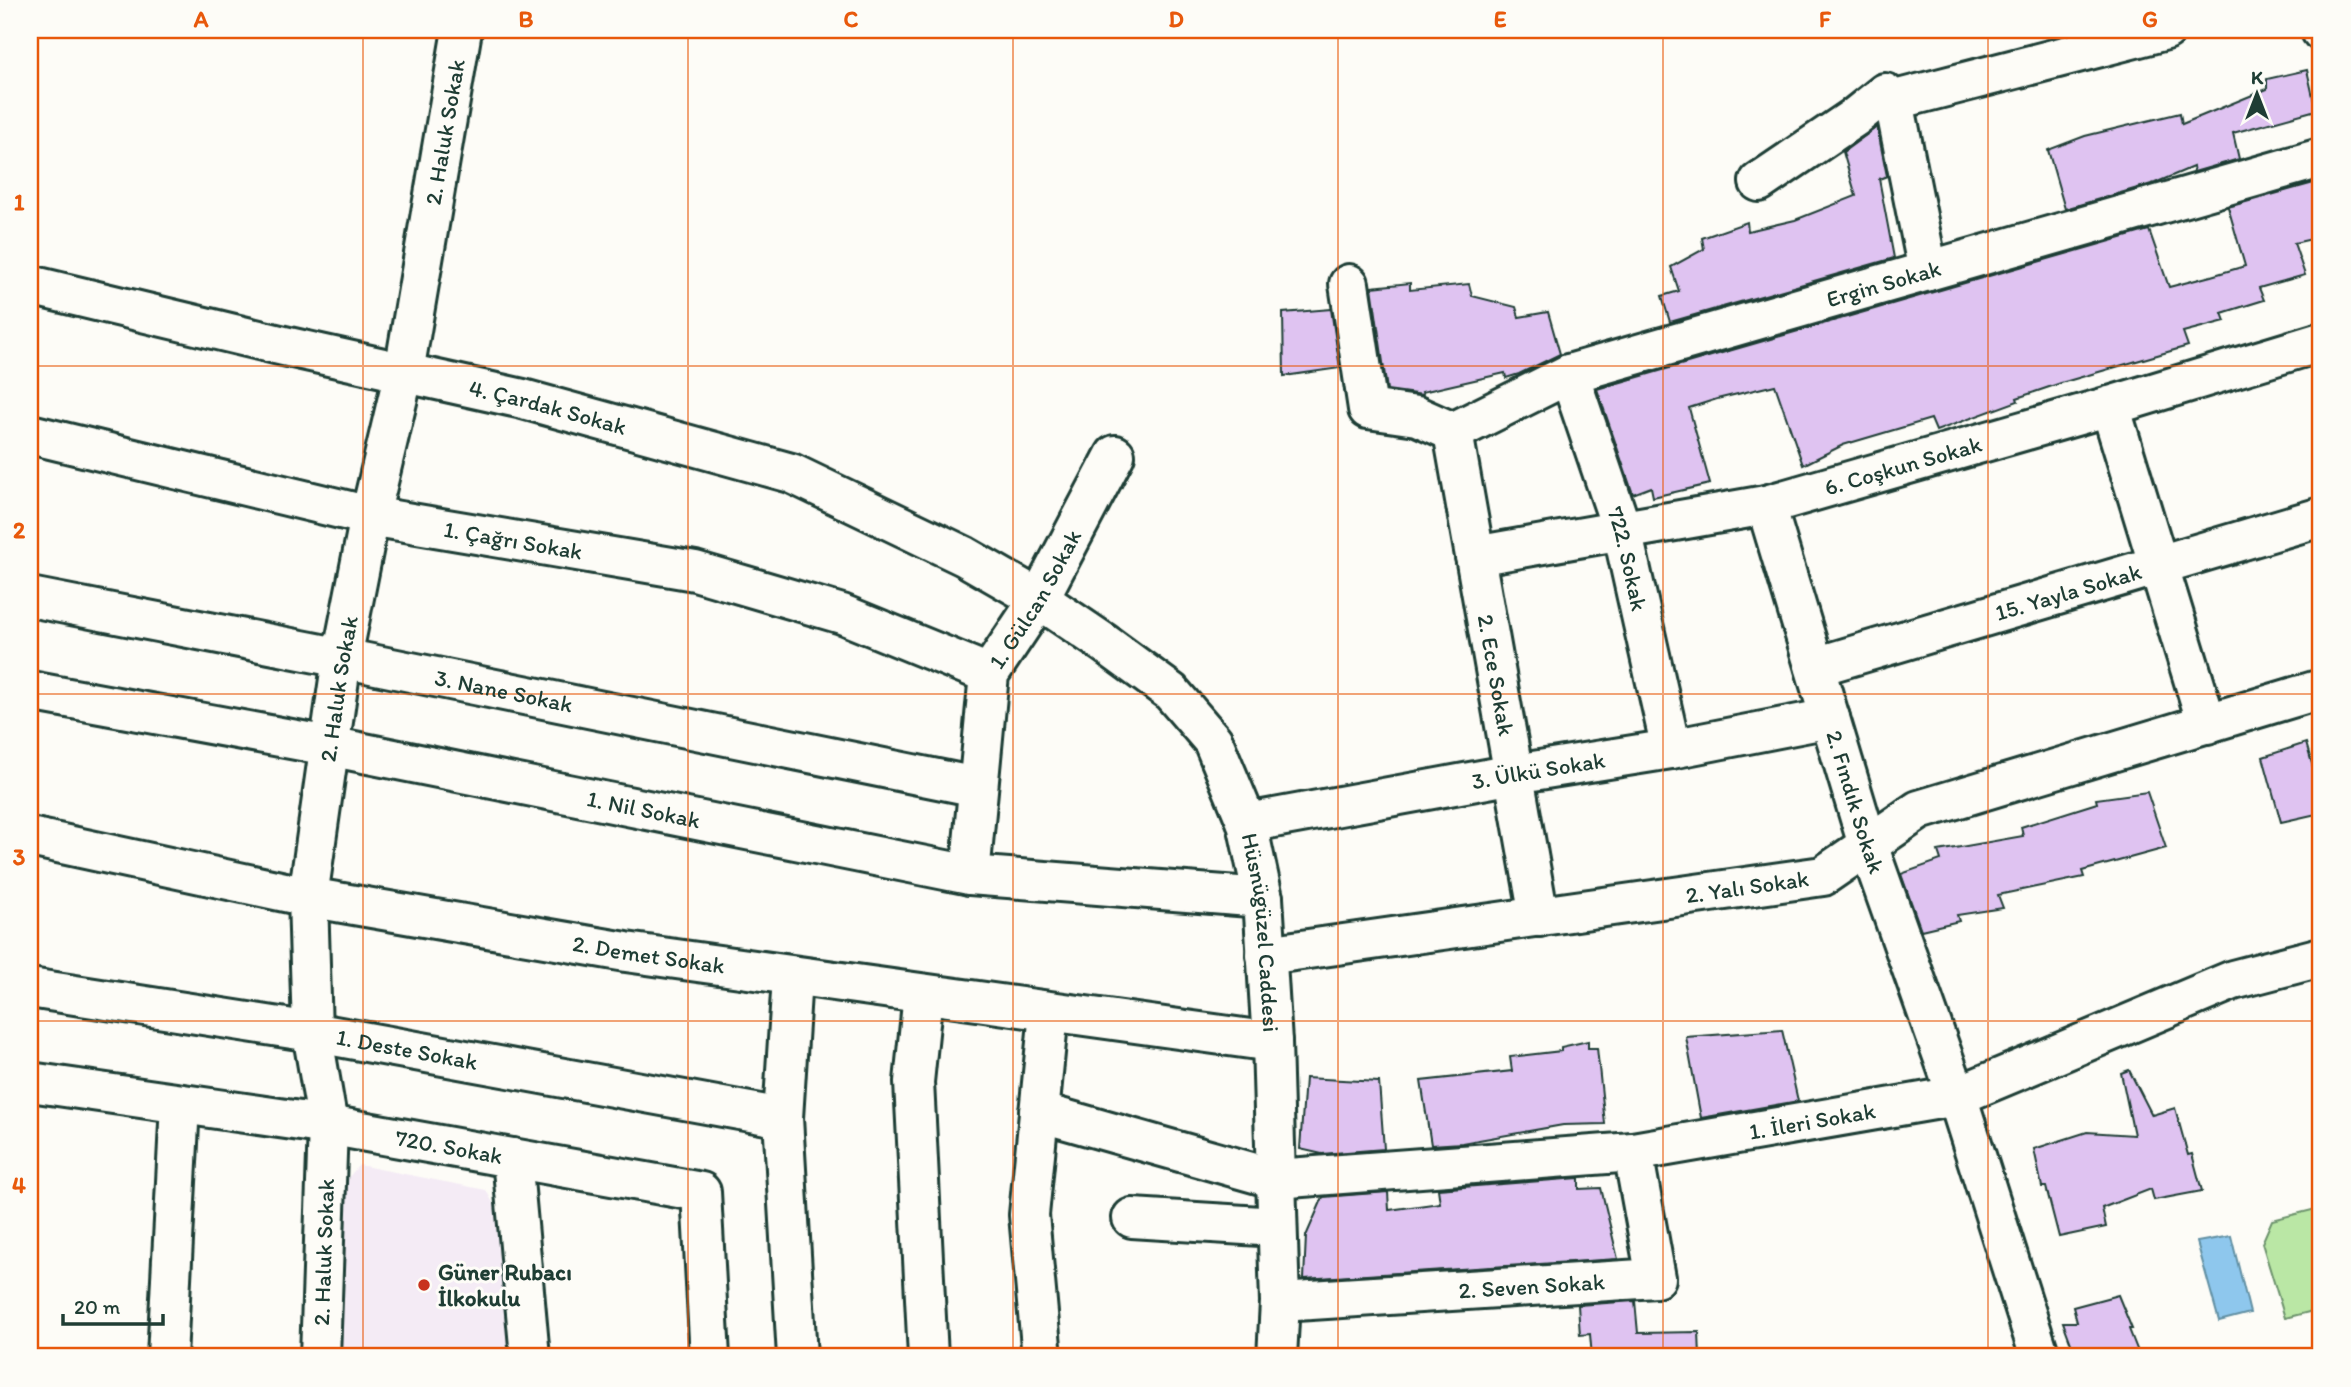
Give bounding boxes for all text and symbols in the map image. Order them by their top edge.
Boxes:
text: A [193,5,209,33]
text: B [519,5,534,33]
text: C [844,5,859,33]
text: D [1168,5,1184,33]
text: E [1494,5,1507,33]
text: F [1819,5,1832,33]
text: G [2142,5,2158,33]
street label: 2. Haluk Sokak [419,57,471,207]
north arrow [2222,60,2292,130]
text: K [2251,66,2264,89]
text: 1 [14,188,25,216]
street label: Ergin Sokak [1823,254,1944,313]
street label: 4. Çardak Sokak [466,373,630,441]
street label: 6. Coşkun Sokak [1821,430,1985,501]
street label: 722. Sokak [1601,503,1654,614]
street label: 1. Çağrı Sokak [442,515,585,566]
text: 2 [13,516,26,544]
street label: 1. Gülcan Sokak [983,524,1087,674]
street label: 15. Yayla Sokak [1992,557,2145,627]
street label: 2. Ece Sokak [1472,612,1521,738]
street label: 2. Haluk Sokak [313,613,364,764]
street label: 3. Nane Sokak [432,663,575,719]
street label: 2. Fındık Sokak [1820,727,1891,877]
street label: 3. Ülkü Sokak [1469,746,1607,795]
street label: 1. Nil Sokak [585,784,703,834]
street label: Hüsnügüzel Caddesi [1236,830,1285,1033]
text: 3 [13,843,26,871]
street label: 2. Yalı Sokak [1684,864,1811,909]
street label: 2. Demet Sokak [570,929,727,980]
street label: 1. Deste Sokak [334,1023,480,1076]
street label: 1. İleri Sokak [1747,1096,1877,1146]
street label: 720. Sokak [393,1123,505,1170]
text: 4 [12,1171,26,1199]
street label: 2. Haluk Sokak [307,1178,340,1326]
place label: Güner Rubacı İlkokulu [438,1258,572,1312]
street label: 2. Seven Sokak [1458,1267,1606,1305]
marker: Güner Rubacı İlkokulu [416,1277,432,1293]
scale bar [63,1282,163,1326]
text: 20 m [74,1294,121,1319]

